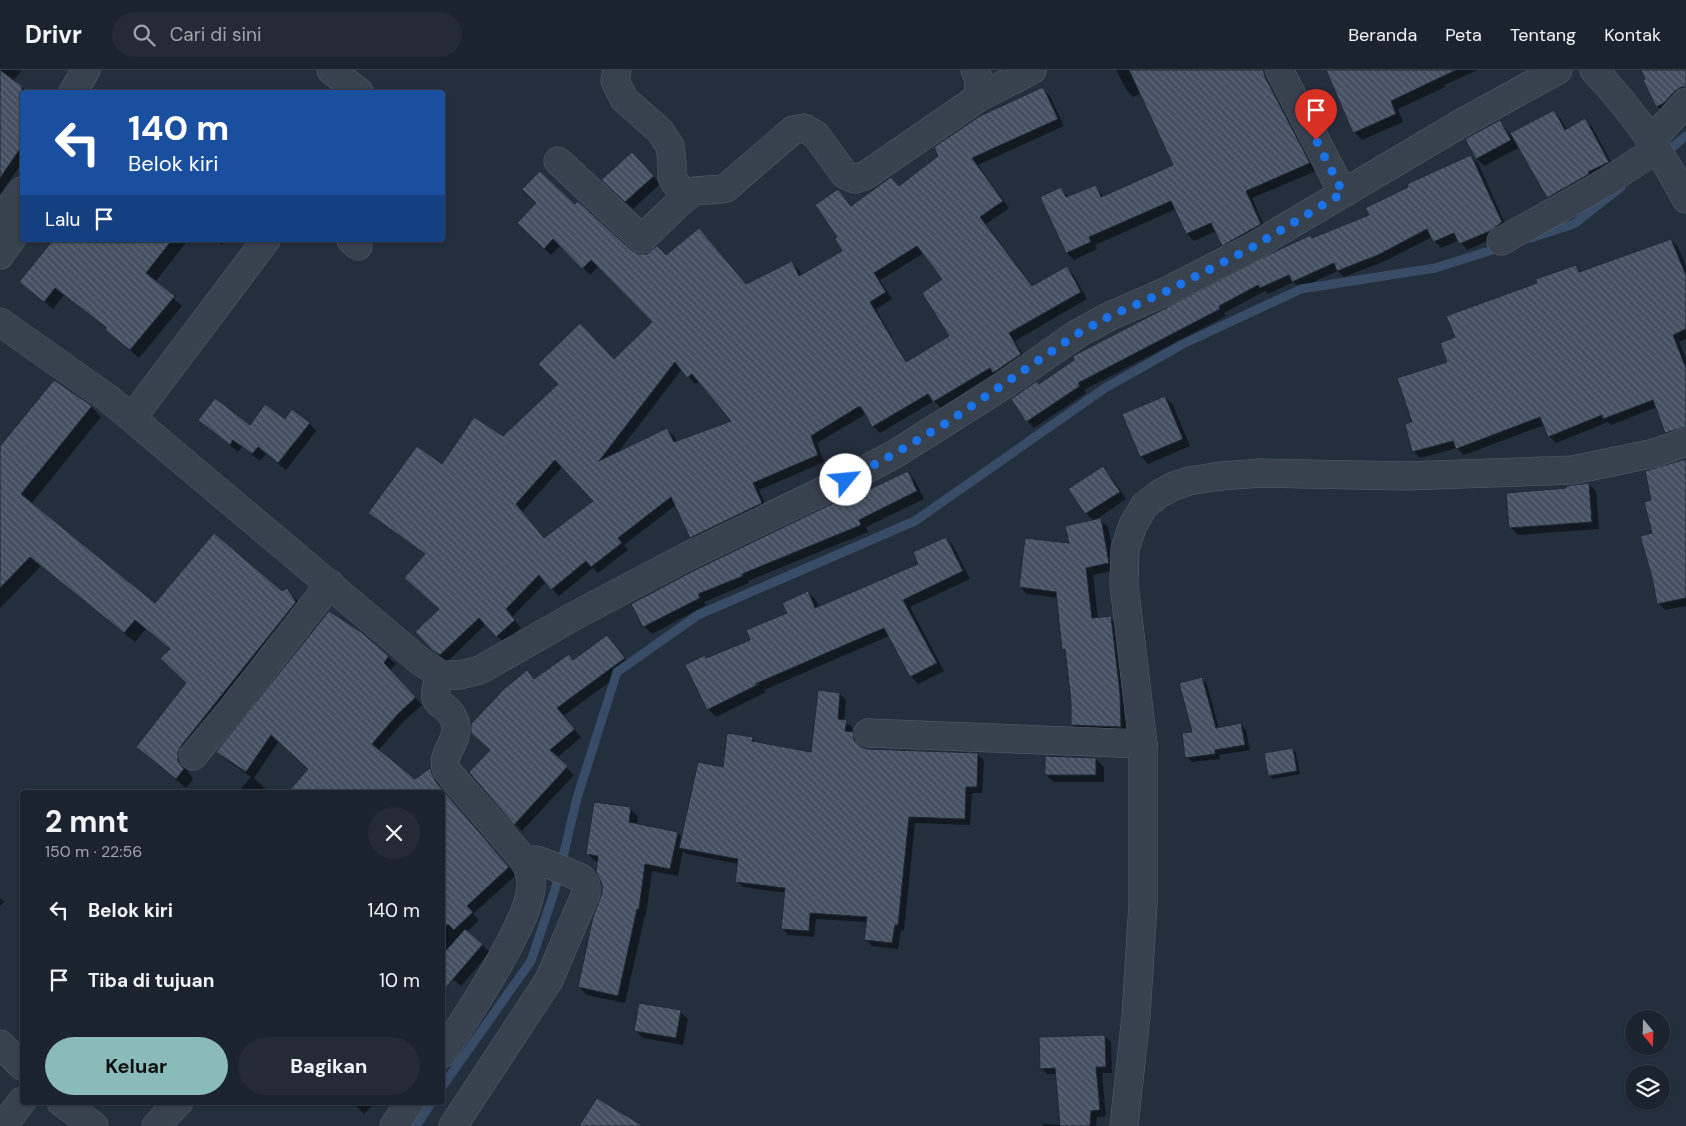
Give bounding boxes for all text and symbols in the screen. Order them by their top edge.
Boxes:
search box [112,12,462,57]
text: Drivr [25,19,82,50]
icon: search [130,21,158,49]
text: Cari di sini [170,22,261,47]
text: Beranda [1348,23,1417,47]
text: Peta [1445,23,1482,47]
text: Tentang [1510,23,1576,47]
text: Kontak [1604,23,1661,47]
pin [1295,89,1337,140]
icon: arrive [1302,96,1330,124]
text: 140 m [128,105,229,151]
icon: left [45,110,110,175]
text: Belok kiri [128,149,218,178]
icon: arrive [90,205,118,233]
text: Lalu [45,207,80,232]
position arrow [819,453,871,505]
text: 2 mnt [45,802,129,841]
button: close [368,807,420,859]
text: 150 m · 22:56 [45,841,142,862]
icon: left [45,896,73,924]
text: Belok kiri [88,898,173,923]
text: 140 m [368,898,420,923]
icon: arrive [45,966,73,994]
text: Tiba di tujuan [88,968,214,993]
text: 10 m [379,968,420,993]
north arrow [1625,1010,1670,1055]
map controls [1625,1010,1670,1110]
button: Keluar [45,1037,228,1095]
button: Bagikan [238,1037,420,1095]
button: layers [1625,1065,1670,1110]

